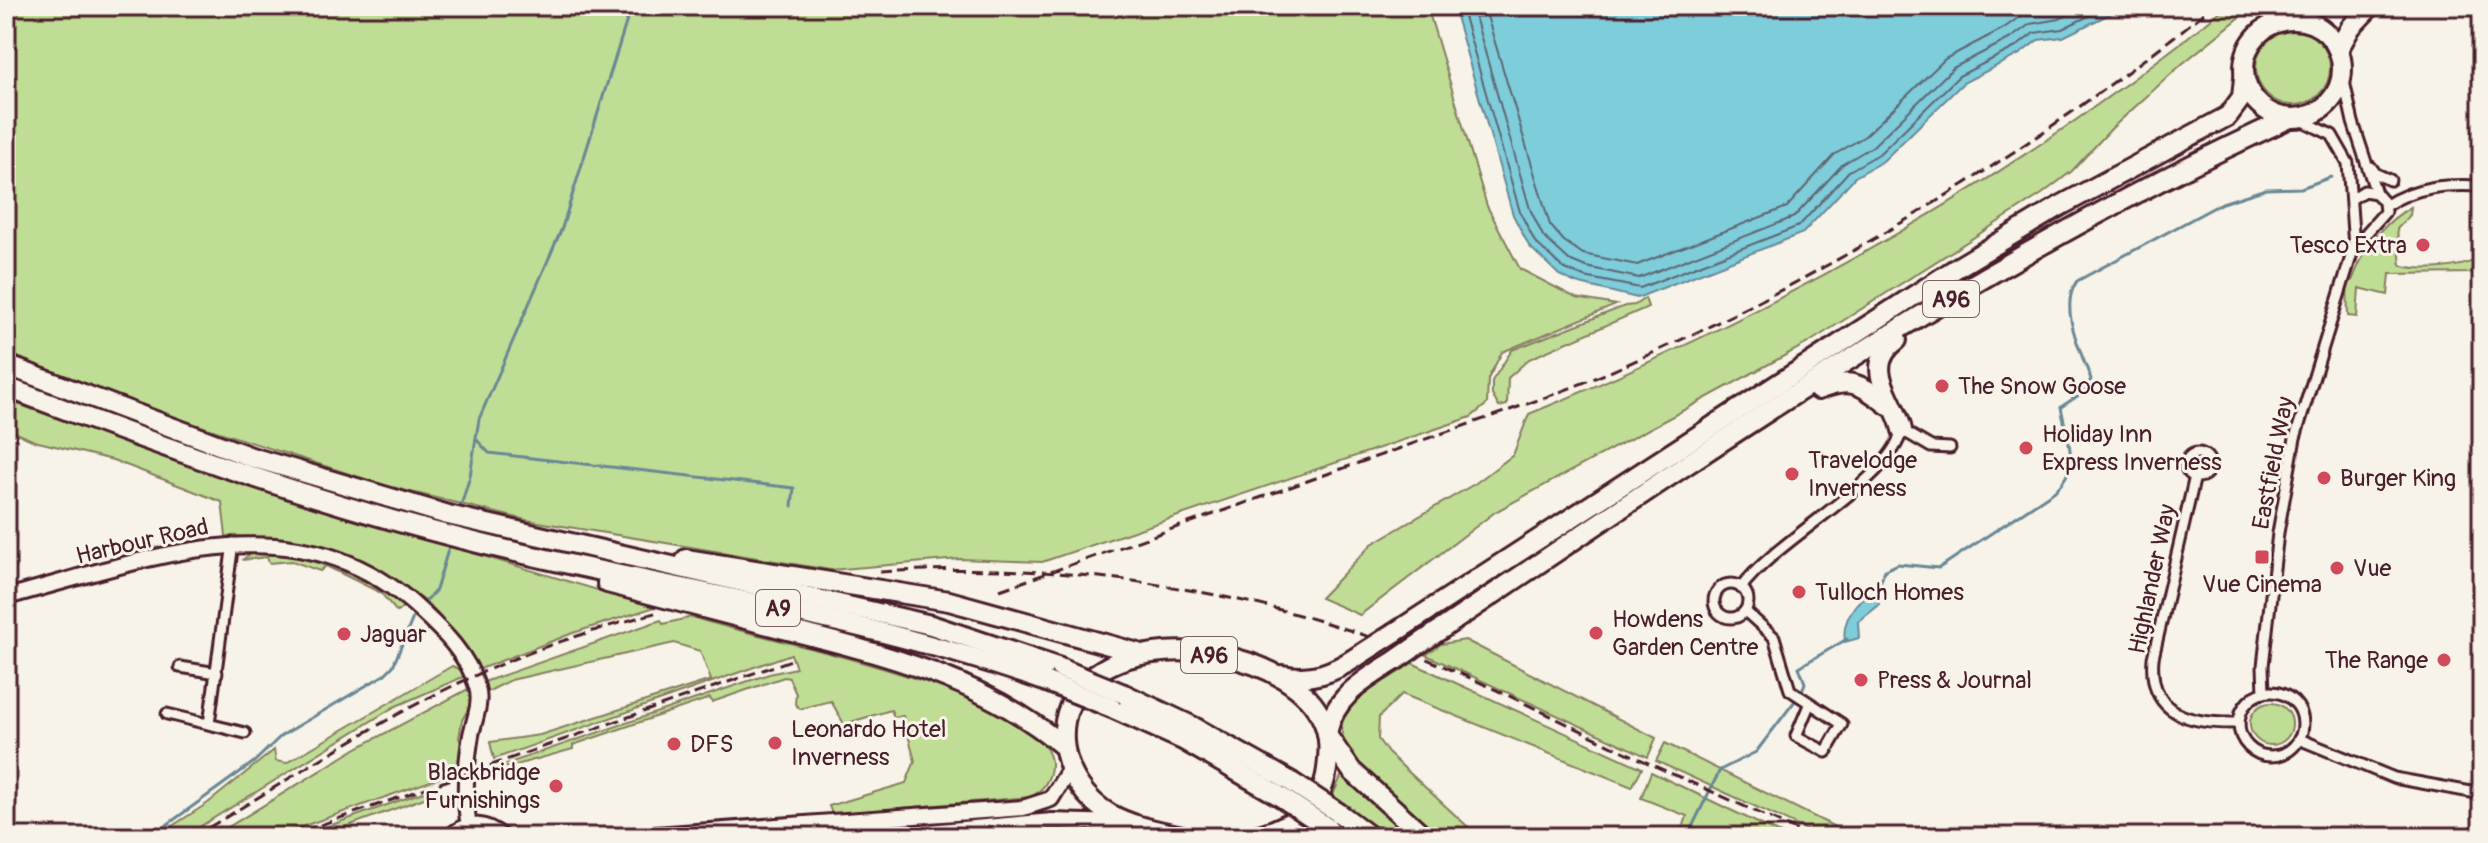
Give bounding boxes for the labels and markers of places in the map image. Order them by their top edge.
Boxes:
place label: Tesco Extra [2290,231,2407,260]
marker: Tesco Extra [2414,236,2432,254]
place label: The Snow Goose [1958,372,2126,401]
marker: The Snow Goose [1933,377,1951,395]
place label: Holiday Inn Express Inverness [2042,420,2222,477]
marker: Holiday Inn Express Inverness [2017,439,2035,457]
place label: Travelodge Inverness [1808,446,1917,503]
place label: Burger King [2340,464,2456,493]
marker: Travelodge Inverness [1783,465,1801,483]
marker: Burger King [2315,469,2333,487]
marker: Vue Cinema [2253,548,2271,566]
place label: Vue [2353,554,2391,583]
marker: Vue [2328,559,2346,577]
place label: Vue Cinema [2202,570,2322,599]
place label: Tulloch Homes [1815,578,1964,607]
marker: Tulloch Homes [1790,583,1808,601]
place label: Howdens Garden Centre [1612,605,1759,662]
place label: Jaguar [360,620,427,649]
marker: Howdens Garden Centre [1587,624,1605,642]
marker: Jaguar [335,625,353,643]
place label: The Range [2325,646,2428,675]
marker: The Range [2435,651,2453,669]
place label: Press & Journal [1877,666,2032,695]
marker: Press & Journal [1852,671,1870,689]
place label: Leonardo Hotel Inverness [791,715,947,772]
place label: DFS [690,730,734,759]
marker: Leonardo Hotel Inverness [766,734,784,752]
marker: DFS [665,735,683,753]
place label: Blackbridge Furnishings [424,758,540,815]
marker: Blackbridge Furnishings [547,777,565,795]

